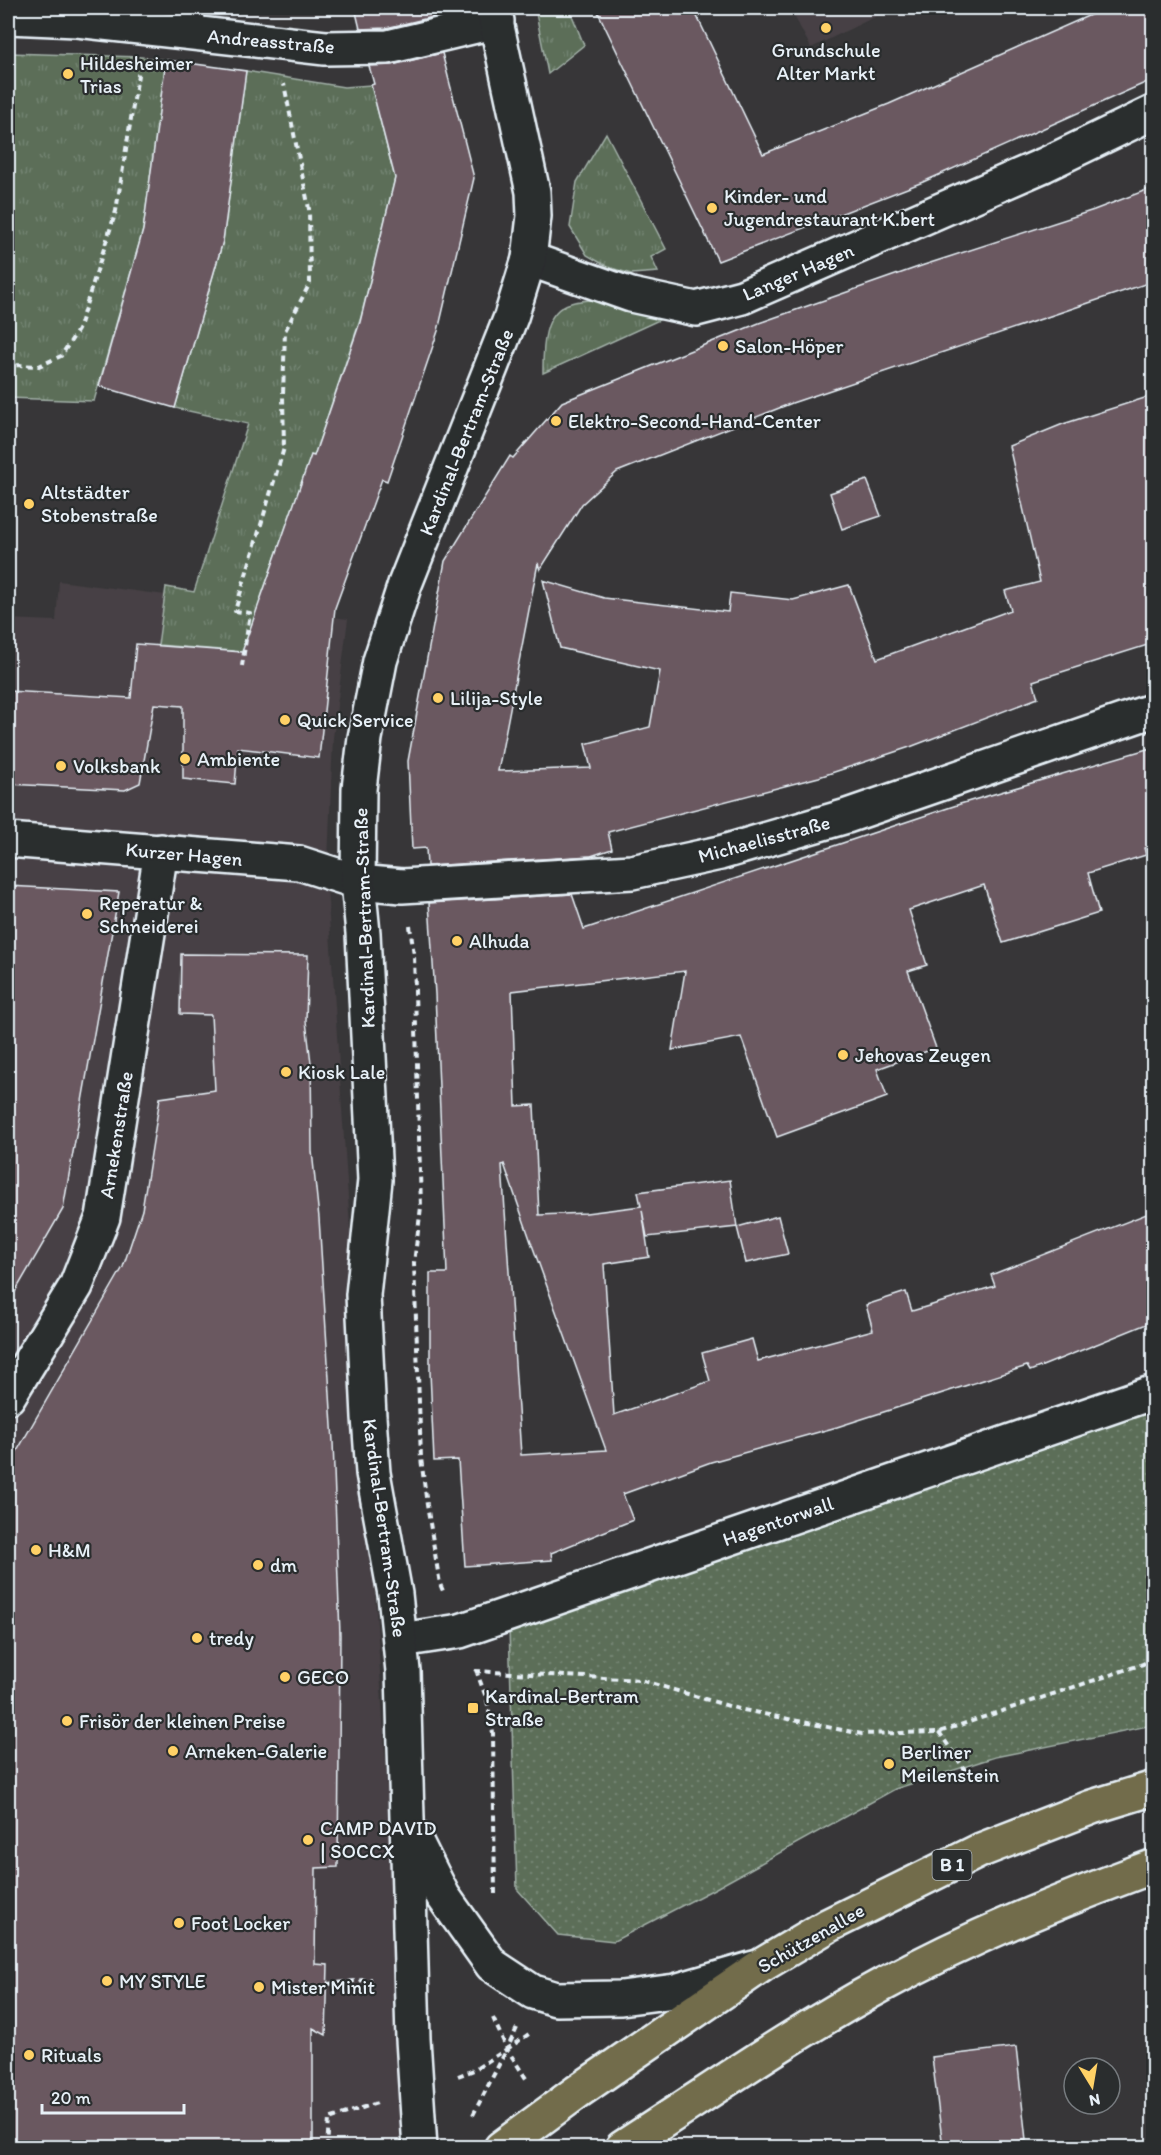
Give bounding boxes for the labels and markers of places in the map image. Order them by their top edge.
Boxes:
marker: Grundschule Alter Markt [819,21,833,35]
place label: Grundschule Alter Markt [771,38,881,85]
place label: Hildesheimer Trias [80,51,193,98]
marker: Hildesheimer Trias [61,67,75,81]
place label: Kinder- und Jugendrestaurant K.bert [724,184,935,231]
marker: Kinder- und Jugendrestaurant K.bert [705,201,719,215]
place label: Salon-Höper [735,334,843,358]
marker: Salon-Höper [716,339,730,353]
place label: Elektro-Second-Hand-Center [568,409,821,433]
marker: Elektro-Second-Hand-Center [549,414,563,428]
place label: Altstädter Stobenstraße [41,480,158,527]
marker: Altstädter Stobenstraße [22,497,36,511]
place label: Lilija-Style [450,686,543,710]
marker: Lilija-Style [431,691,445,705]
place label: Quick Service [297,708,414,732]
marker: Quick Service [278,713,292,727]
place label: Ambiente [197,747,280,771]
marker: Ambiente [178,752,192,766]
place label: Volksbank [73,754,161,778]
marker: Volksbank [54,759,68,773]
place label: Reperatur & Schneiderei [99,891,203,938]
marker: Reperatur & Schneiderei [80,907,94,921]
place label: Alhuda [469,929,530,953]
marker: Alhuda [450,934,464,948]
place label: Jehovas Zeugen [855,1043,991,1067]
marker: Jehovas Zeugen [836,1048,850,1062]
place label: Kiosk Lale [298,1060,385,1084]
marker: Kiosk Lale [279,1065,293,1079]
place label: H&M [48,1538,91,1562]
marker: H&M [29,1543,43,1557]
place label: dm [270,1553,297,1577]
marker: dm [251,1558,265,1572]
place label: tredy [209,1626,254,1650]
marker: tredy [190,1631,204,1645]
place label: GECO [297,1665,349,1689]
marker: GECO [278,1670,292,1684]
place label: Kardinal-Bertram Straße [485,1684,639,1731]
marker: Kardinal-Bertram Straße [466,1701,480,1715]
place label: Frisör der kleinen Preise [79,1709,286,1733]
marker: Frisör der kleinen Preise [60,1714,74,1728]
place label: Arneken-Galerie [185,1739,327,1763]
place label: Berliner Meilenstein [901,1740,1000,1787]
marker: Arneken-Galerie [166,1744,180,1758]
marker: Berliner Meilenstein [882,1757,896,1771]
place label: CAMP DAVID | SOCCX [320,1816,437,1863]
marker: CAMP DAVID | SOCCX [301,1833,315,1847]
place label: Foot Locker [191,1911,290,1935]
marker: Foot Locker [172,1916,186,1930]
place label: MY STYLE [119,1969,206,1993]
marker: MY STYLE [100,1974,114,1988]
place label: Mister Minit [271,1975,375,1999]
marker: Mister Minit [252,1980,266,1994]
place label: Rituals [41,2043,102,2067]
marker: Rituals [22,2048,36,2062]

